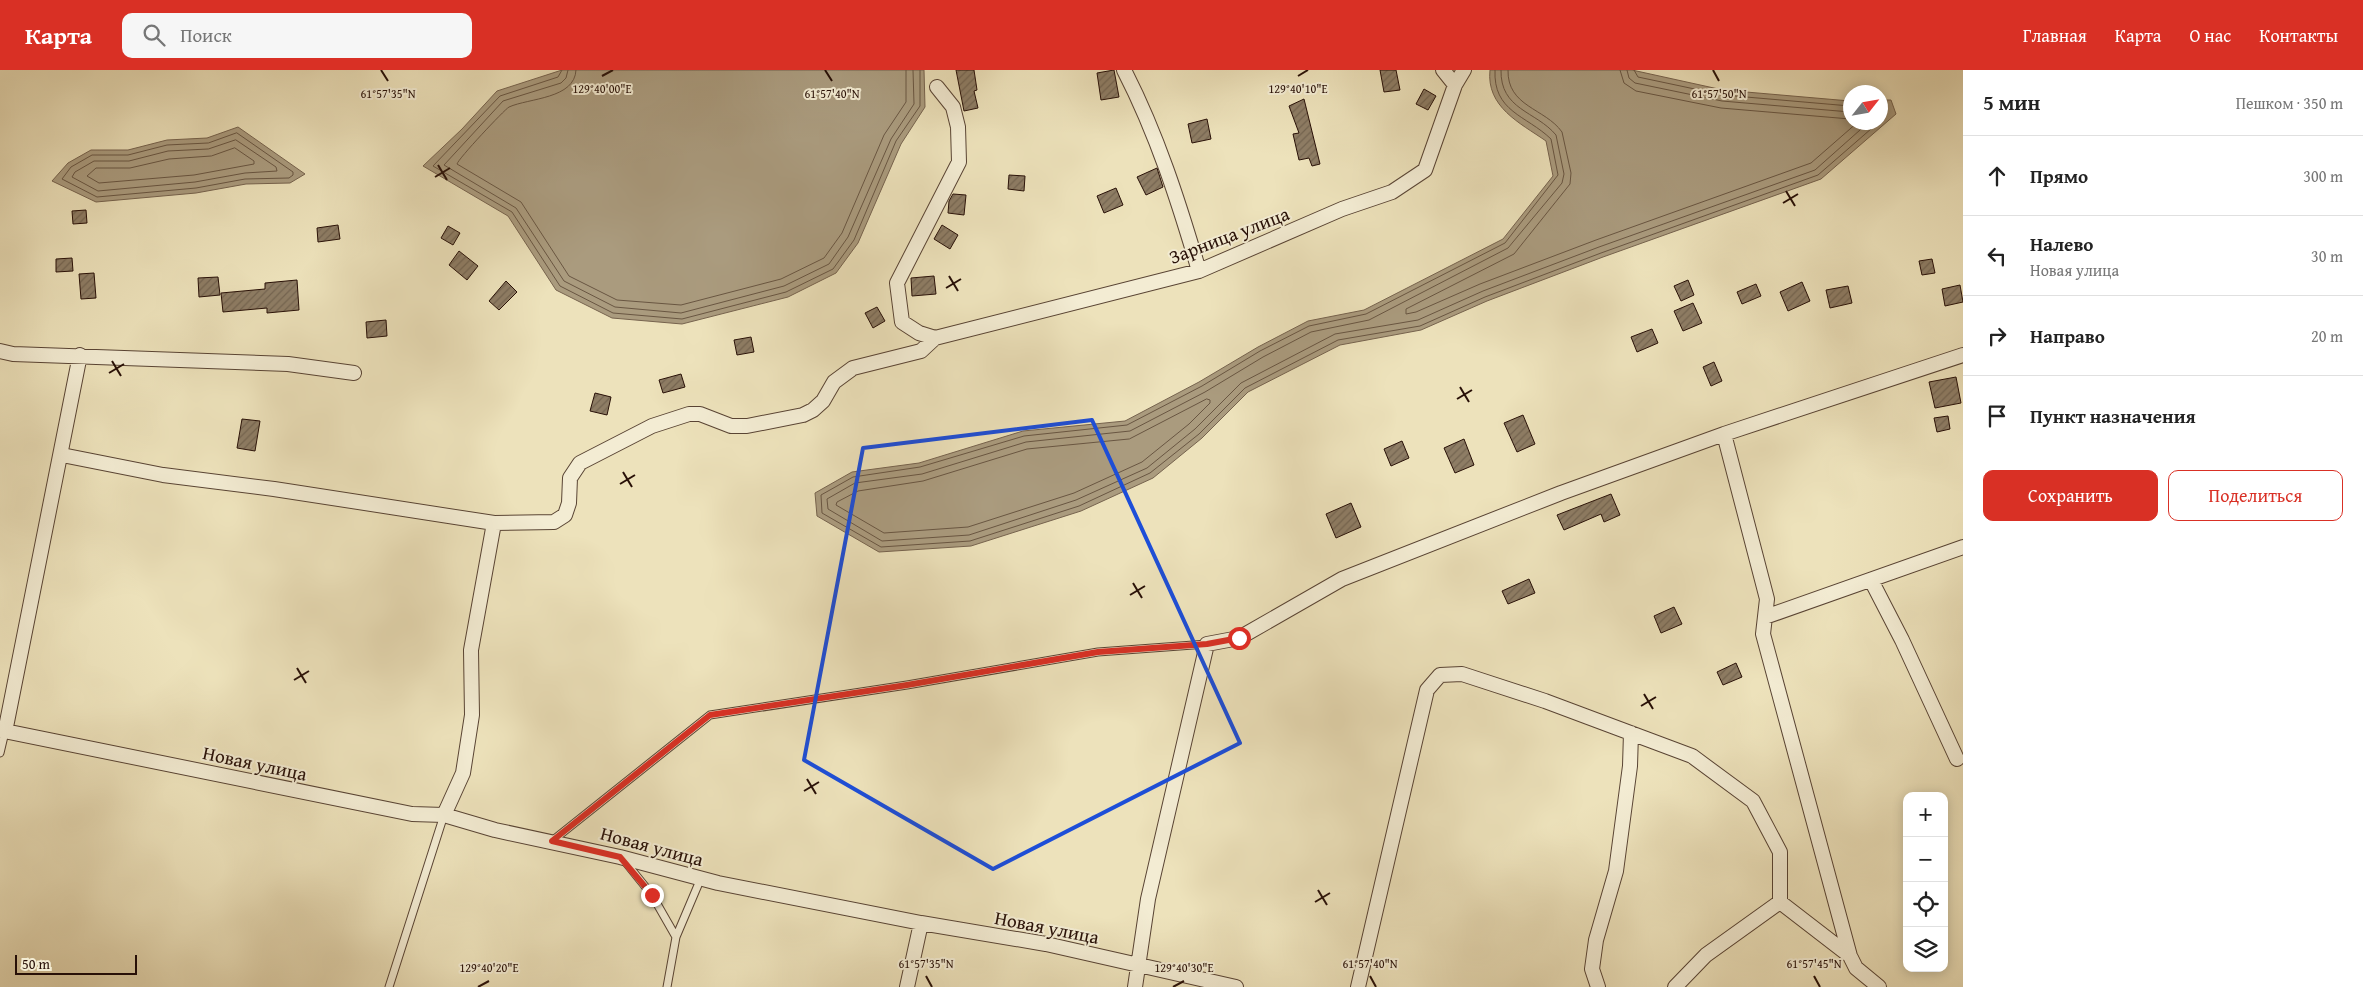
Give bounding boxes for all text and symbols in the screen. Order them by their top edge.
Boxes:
search box [122,13,472,58]
text: Карта [25,18,92,53]
icon: search [140,21,168,49]
text: Поиск [180,21,232,49]
text: Главная [2023,22,2087,49]
text: Карта [2115,22,2161,49]
text: О нас [2189,22,2231,49]
text: Контакты [2259,22,2338,49]
text: 129°40'00"E [572,80,632,97]
text: 129°40'10"E [1268,80,1328,97]
text: 61°57'35"N [360,85,416,102]
text: 61°57'40"N [804,85,860,102]
text: 61°57'50"N [1691,85,1747,102]
north arrow [1843,85,1888,130]
text: 5 мин [1983,87,2040,118]
text: Пешком · 350 m [2236,91,2343,115]
icon: ahead [1983,162,2011,190]
text: Прямо [2030,162,2088,190]
text: 300 m [2303,164,2343,188]
street label: Зарница улица [1165,199,1293,271]
text: Налево [2030,230,2093,258]
icon: left [1983,242,2011,270]
text: 30 m [2311,244,2343,268]
text: Новая улица [2030,258,2119,282]
icon: right [1983,322,2011,350]
text: Направо [2030,322,2105,350]
text: 20 m [2311,324,2343,348]
icon: arrive [1983,402,2011,430]
text: Пункт назначения [2030,402,2196,430]
button: Сохранить [1983,470,2158,521]
button: Поделиться [2168,470,2343,521]
route start [1228,627,1251,650]
street label: Новая улица [200,738,310,788]
map controls [1903,792,1948,972]
button: + [1903,792,1948,837]
street label: Новая улица [597,819,707,873]
button: − [1903,837,1948,882]
button: locate [1903,882,1948,927]
route end [641,884,664,907]
street label: Новая улица [992,903,1102,951]
button: layers [1903,927,1948,972]
scale bar [15,952,138,975]
text: 50 m [22,954,50,974]
text: 61°57'35"N [898,955,954,972]
text: 61°57'40"N [1342,955,1398,972]
text: 61°57'45"N [1786,955,1842,972]
text: 129°40'20"E [459,959,519,976]
text: 129°40'30"E [1154,959,1214,976]

